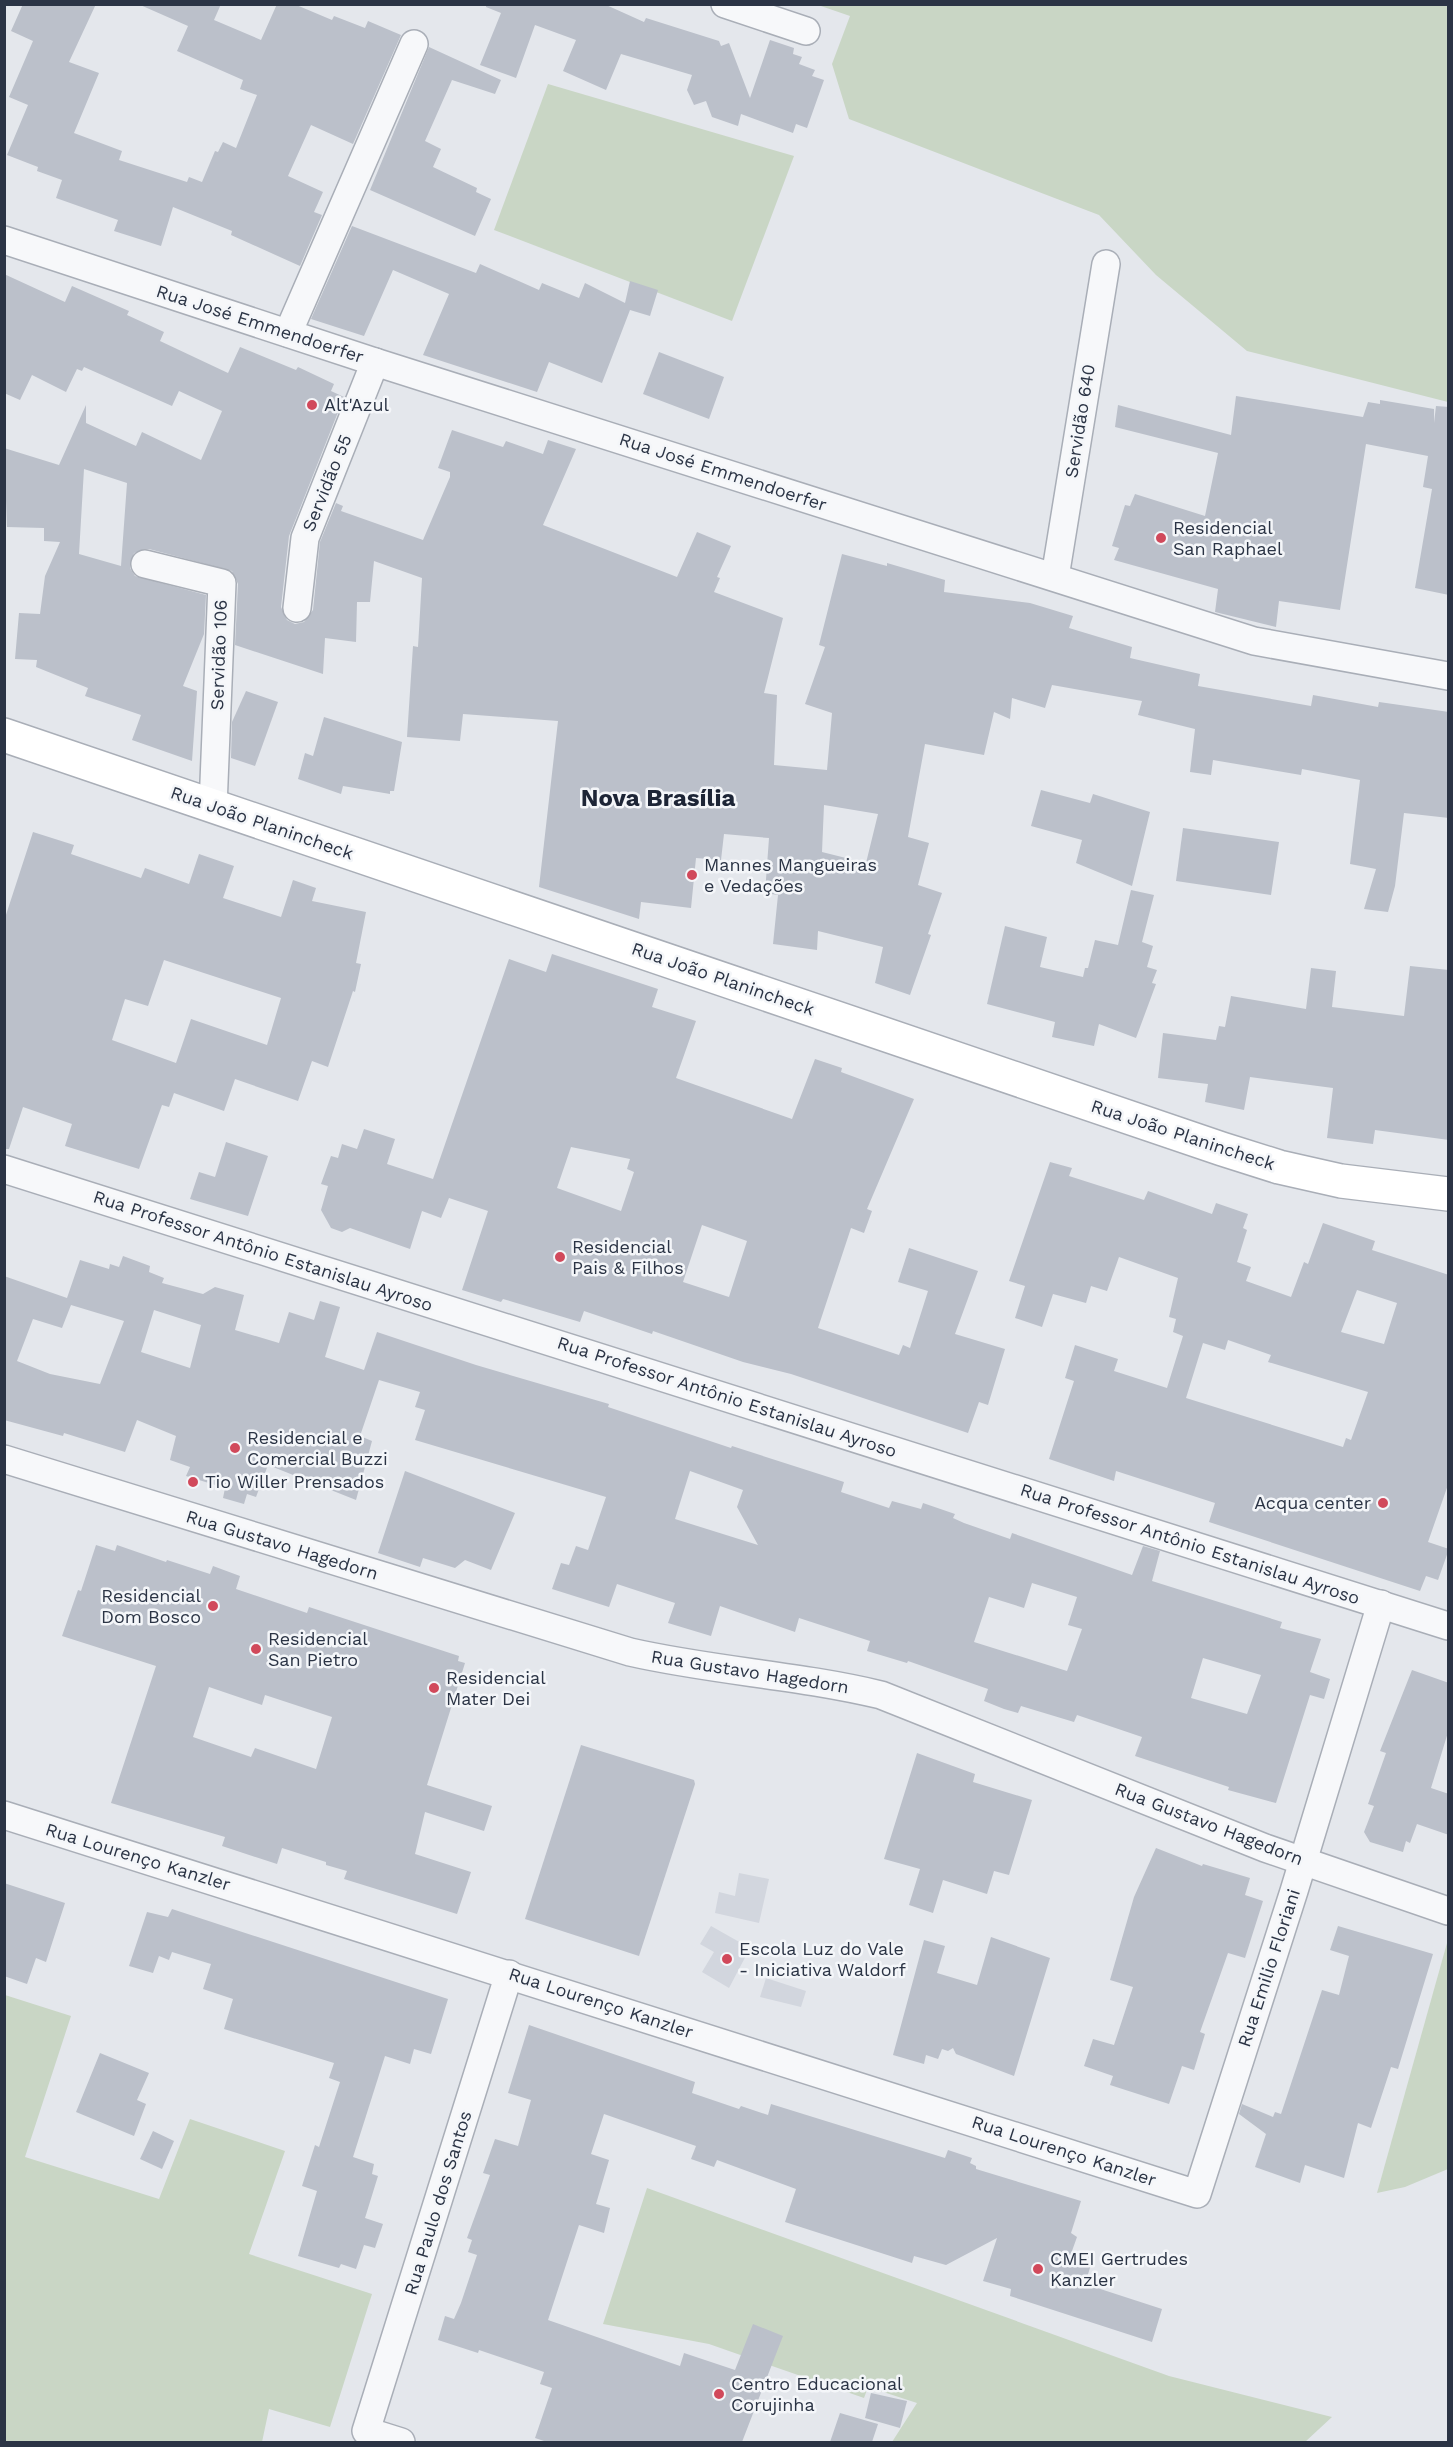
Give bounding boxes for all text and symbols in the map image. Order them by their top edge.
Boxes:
street label: Rua José Emmendoerfer [154,280,367,367]
street label: Servidão 640 [1060,363,1099,479]
place label: Alt'Azul [324,394,390,415]
marker: Alt'Azul [305,398,319,412]
street label: Rua José Emmendoerfer [617,428,830,515]
street label: Servidão 55 [298,431,356,534]
place label: Residencial San Raphael [1173,517,1283,559]
marker: Residencial San Raphael [1154,531,1168,545]
street label: Servidão 106 [206,599,231,711]
street label: Rua João Planincheck [168,781,356,864]
district label: Nova Brasília [581,784,735,812]
place label: Mannes Mangueiras e Vedações [704,854,877,896]
marker: Mannes Mangueiras e Vedações [685,868,699,882]
street label: Rua João Planincheck [629,937,817,1020]
street label: Rua João Planincheck [1089,1095,1278,1174]
street label: Rua Professor Antônio Estanislau Ayroso [91,1186,436,1315]
place label: Residencial Pais & Filhos [572,1236,684,1278]
marker: Residencial Pais & Filhos [553,1250,567,1264]
street label: Rua Professor Antônio Estanislau Ayroso [555,1332,900,1461]
place label: Residencial e Comercial Buzzi [247,1427,388,1469]
marker: Residencial e Comercial Buzzi [228,1441,242,1455]
place label: Tio Willer Prensados [205,1471,384,1492]
marker: Tio Willer Prensados [186,1475,200,1489]
street label: Rua Professor Antônio Estanislau Ayroso [1018,1479,1363,1608]
place label: Acqua center [1254,1492,1371,1513]
marker: Acqua center [1376,1496,1390,1510]
street label: Rua Gustavo Hagedorn [183,1505,381,1584]
place label: Residencial Dom Bosco [101,1585,201,1627]
marker: Residencial Dom Bosco [206,1599,220,1613]
place label: Residencial San Pietro [268,1628,368,1670]
marker: Residencial San Pietro [249,1642,263,1656]
street label: Rua Gustavo Hagedorn [650,1645,850,1698]
place label: Residencial Mater Dei [446,1667,546,1709]
marker: Residencial Mater Dei [427,1681,441,1695]
street label: Rua Gustavo Hagedorn [1112,1778,1306,1869]
street label: Rua Lourenço Kanzler [43,1818,233,1895]
street label: Rua Emilio Floriani [1233,1886,1304,2050]
place label: Escola Luz do Vale - Iniciativa Waldorf [739,1938,906,1980]
marker: Escola Luz do Vale - Iniciativa Waldorf [720,1952,734,1966]
street label: Rua Lourenço Kanzler [506,1963,696,2042]
street label: Rua Paulo dos Santos [399,2108,476,2298]
street label: Rua Lourenço Kanzler [969,2111,1159,2190]
place label: CMEI Gertrudes Kanzler [1050,2248,1188,2290]
marker: CMEI Gertrudes Kanzler [1031,2262,1045,2276]
place label: Centro Educacional Corujinha [731,2373,903,2415]
marker: Centro Educacional Corujinha [712,2387,726,2401]

